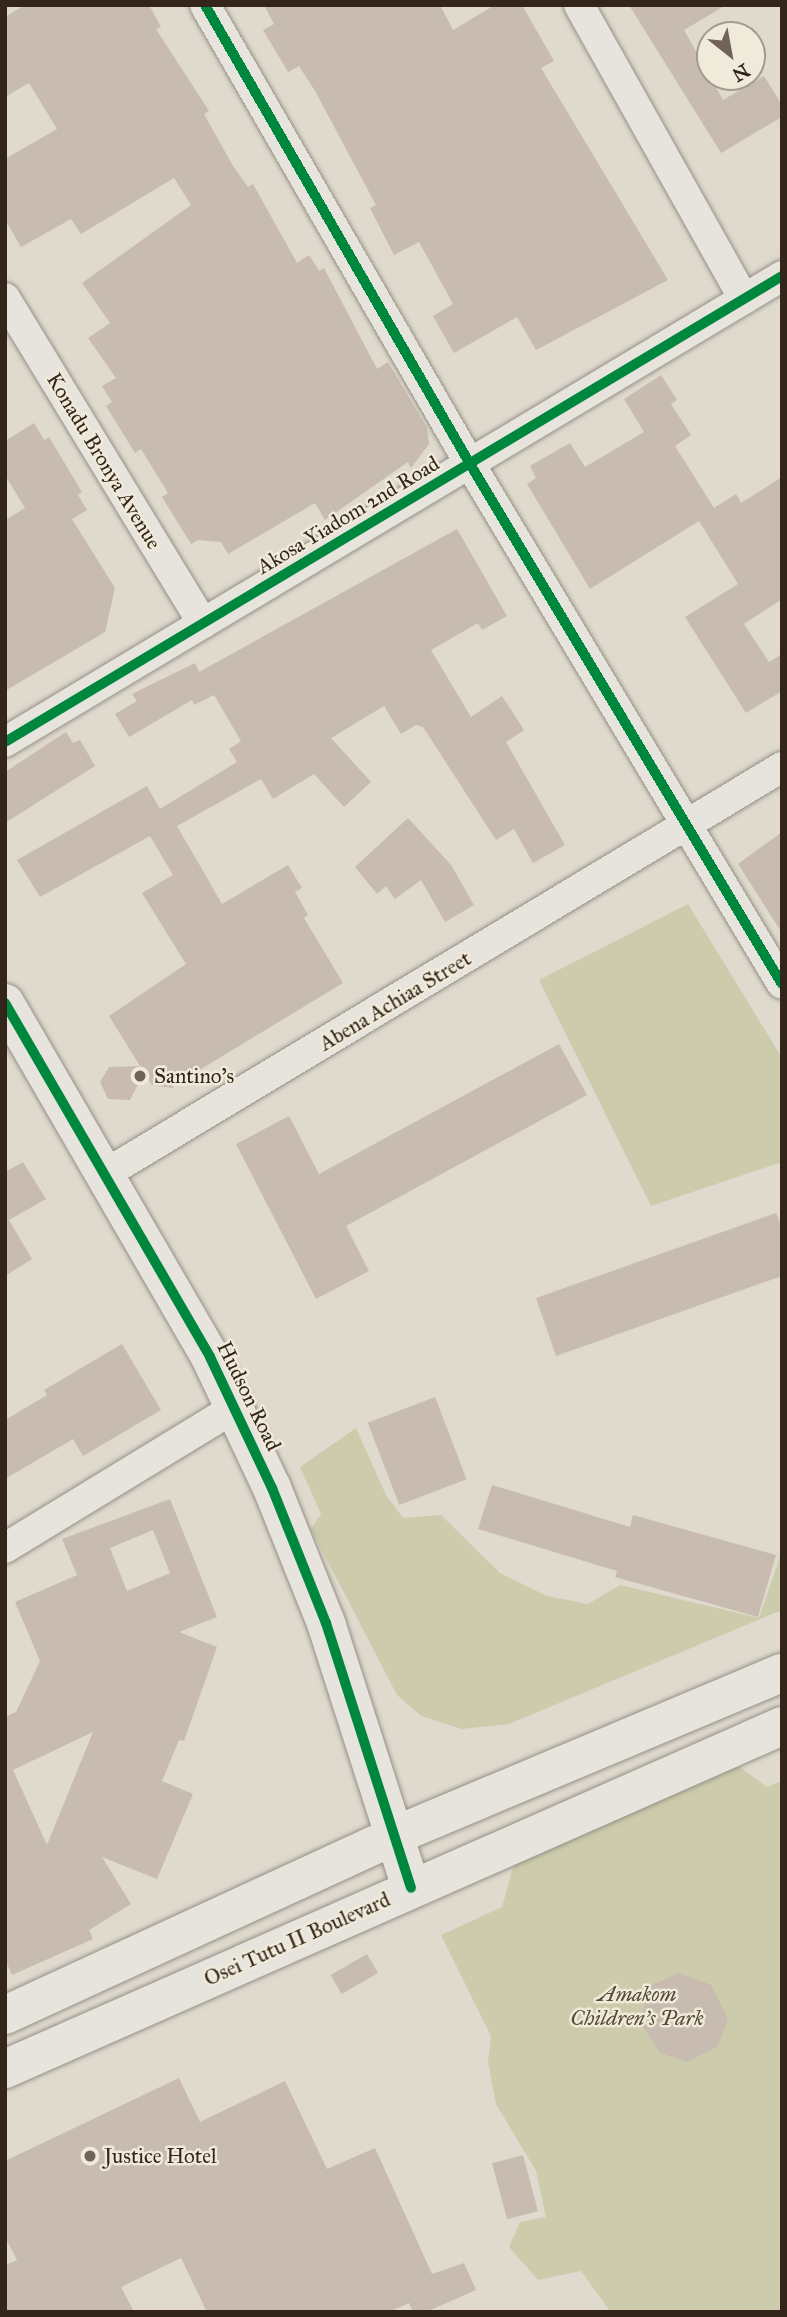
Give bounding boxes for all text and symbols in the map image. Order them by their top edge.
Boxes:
north arrow [696,21,766,91]
text: N [728,59,754,87]
street label: Konadu Bronya Avenue [41,368,167,554]
street label: Akosa Yiadom 2nd Road [252,451,444,579]
street label: Abena Achiaa Street [315,946,475,1056]
place label: Santino's [154,1063,234,1089]
marker: Santino's [132,1068,148,1084]
street label: Hudson Road [212,1337,286,1455]
street label: Osei Tutu II Boulevard [200,1887,394,1991]
park label: Amakom Children's Park [570,1981,704,2031]
place label: Justice Hotel [104,2143,217,2169]
marker: Justice Hotel [82,2148,98,2164]

